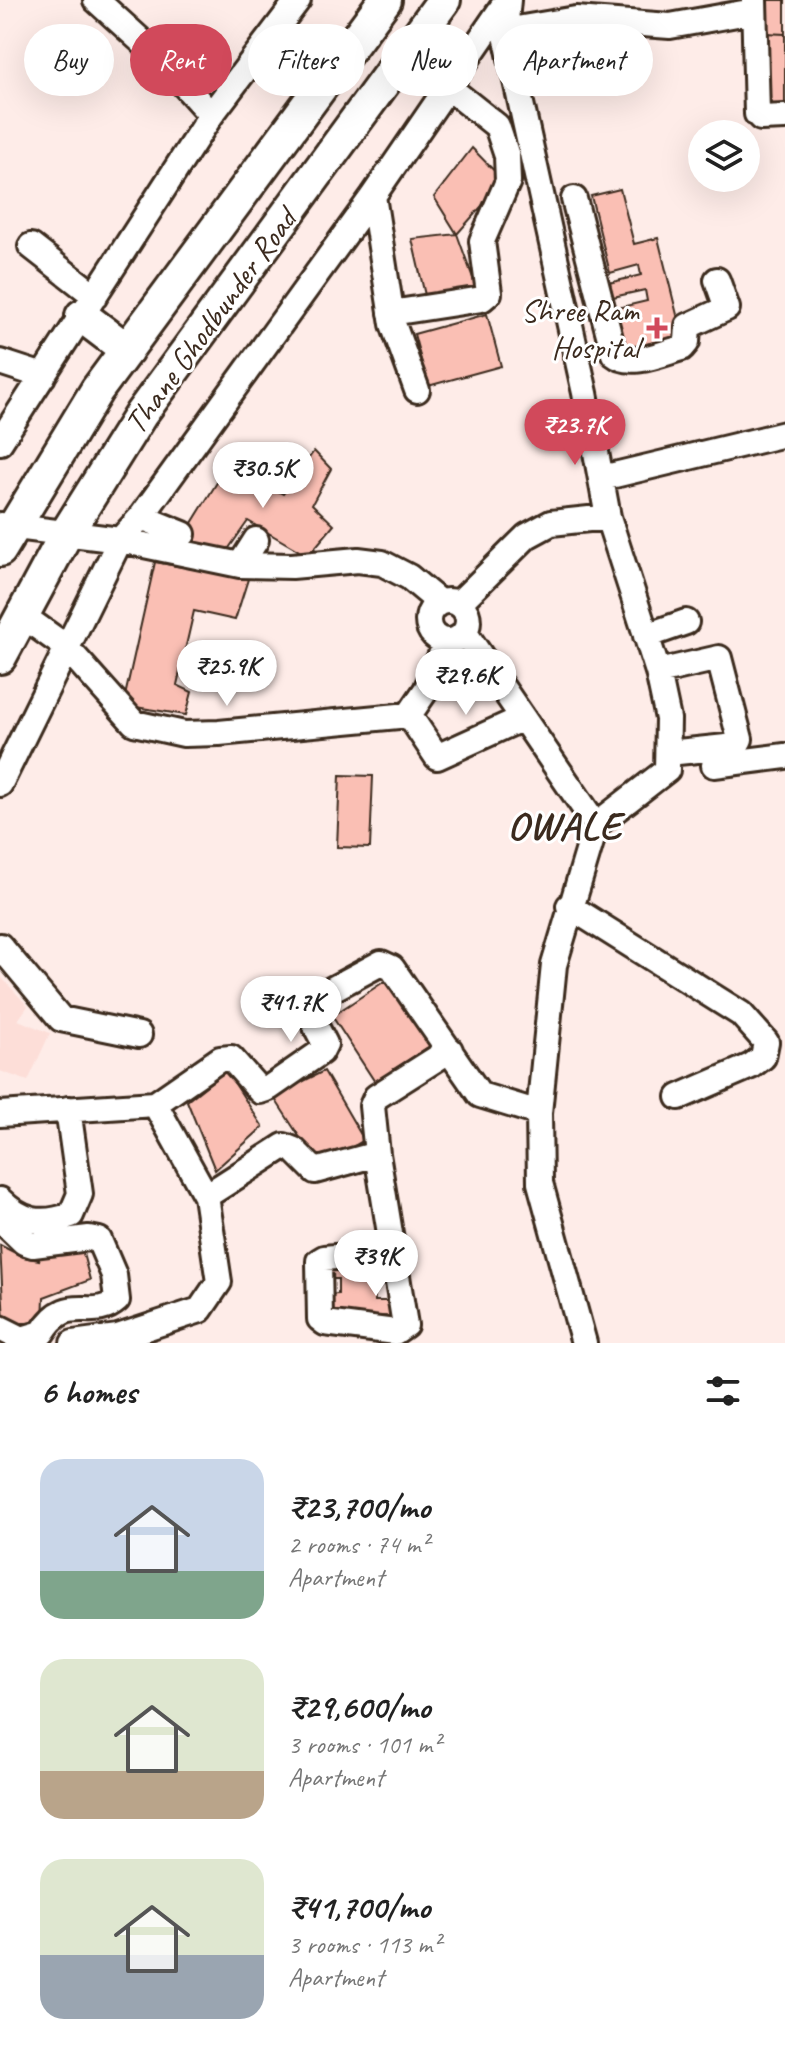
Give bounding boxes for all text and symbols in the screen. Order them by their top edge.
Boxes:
chip: Buy [24,24,114,96]
chip: Rent [130,24,232,96]
chip: Filters [248,24,365,96]
chip: New [381,24,478,96]
chip: Apartment [494,24,653,96]
map controls [688,120,760,192]
button: layers [688,120,760,192]
street label: Thane Ghodbunder Road [115,197,308,442]
place label: Shree Ram Hospital [521,290,645,368]
marker: Shree Ram Hospital [646,317,668,339]
pin: ₹23.7K [510,399,640,467]
text: ₹23.7K [542,408,608,441]
pin: ₹30.5K [198,442,328,510]
text: ₹30.5K [231,451,295,484]
pin: ₹25.9K [162,640,292,708]
text: ₹25.9K [195,649,259,682]
pin: ₹29.6K [401,649,531,717]
text: ₹29.6K [433,658,499,691]
district label: OWALE [507,801,626,851]
pin: ₹41.7K [226,976,356,1044]
text: ₹41.7K [258,985,324,1018]
pin: ₹39K [329,1230,423,1298]
text: ₹39K [352,1239,400,1272]
icon: filters [701,1369,745,1413]
text: 6 homes [40,1370,137,1413]
text: ₹23,700/mo [288,1485,430,1528]
icon: home [104,1491,200,1587]
text: 2 rooms · 74 m² [288,1528,429,1561]
text: Apartment [288,1561,384,1594]
text: ₹29,600/mo [288,1685,430,1728]
icon: home [104,1691,200,1787]
text: 3 rooms · 101 m² [288,1728,440,1761]
text: Apartment [288,1761,384,1794]
text: ₹41,700/mo [288,1885,430,1928]
icon: home [104,1891,200,1987]
text: 3 rooms · 113 m² [288,1928,440,1961]
text: Apartment [288,1961,384,1994]

